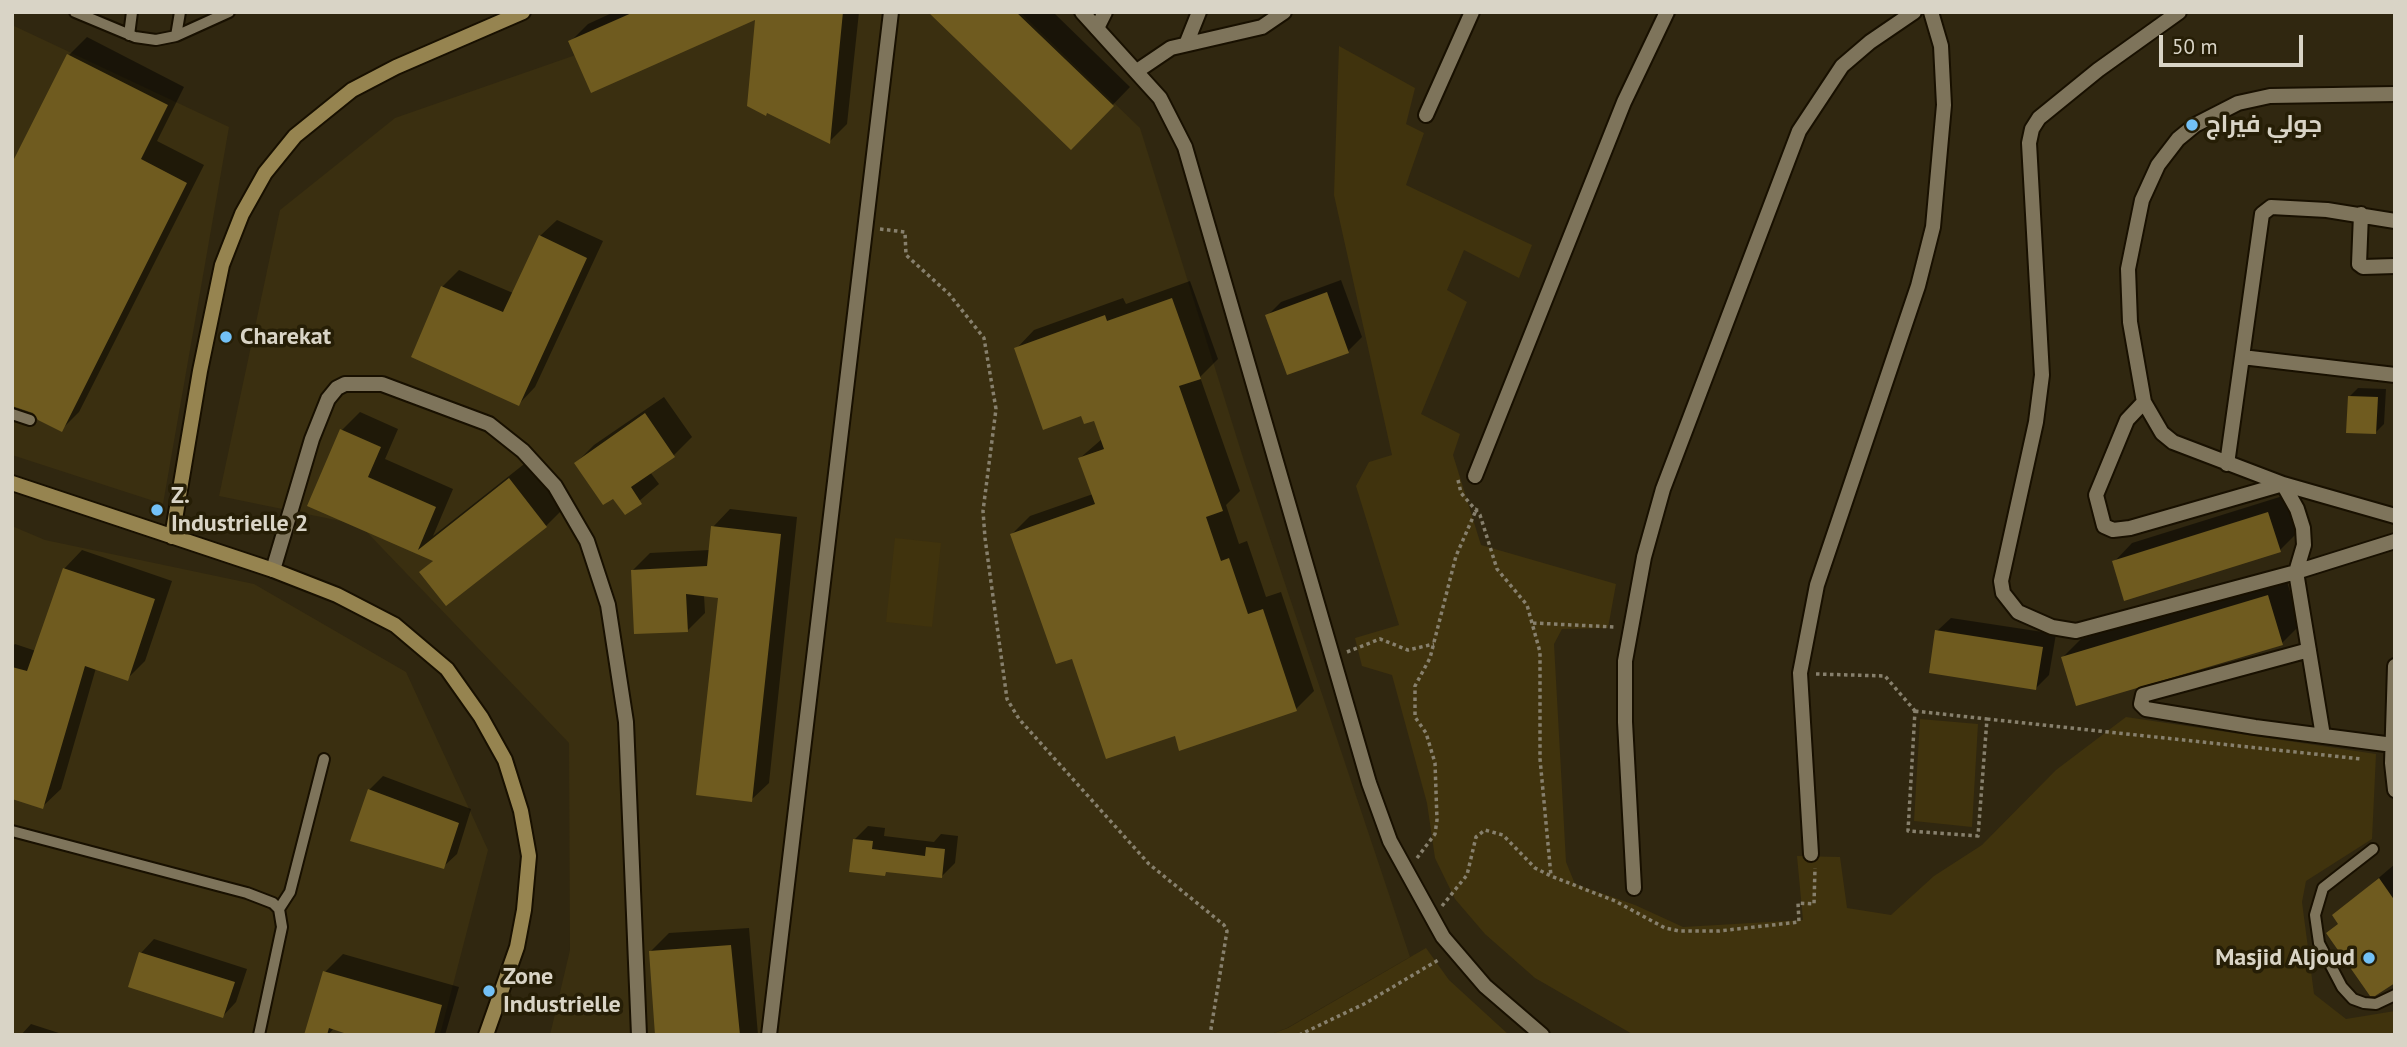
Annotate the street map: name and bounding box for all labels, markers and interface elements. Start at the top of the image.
scale bar [2162,21,2306,65]
text: 50 m [2172,33,2218,60]
place label: جولي فيراج [2206,111,2322,139]
marker: جولي فيراج [2184,117,2200,133]
place label: Charekat [240,323,331,351]
marker: Charekat [218,329,234,345]
place label: Z. Industrielle 2 [171,482,308,538]
marker: Z. Industrielle 2 [149,502,165,518]
place label: Masjid Aljoud [2215,944,2355,972]
marker: Masjid Aljoud [2361,950,2377,966]
place label: Zone Industrielle [503,963,621,1019]
marker: Zone Industrielle [481,983,497,999]

